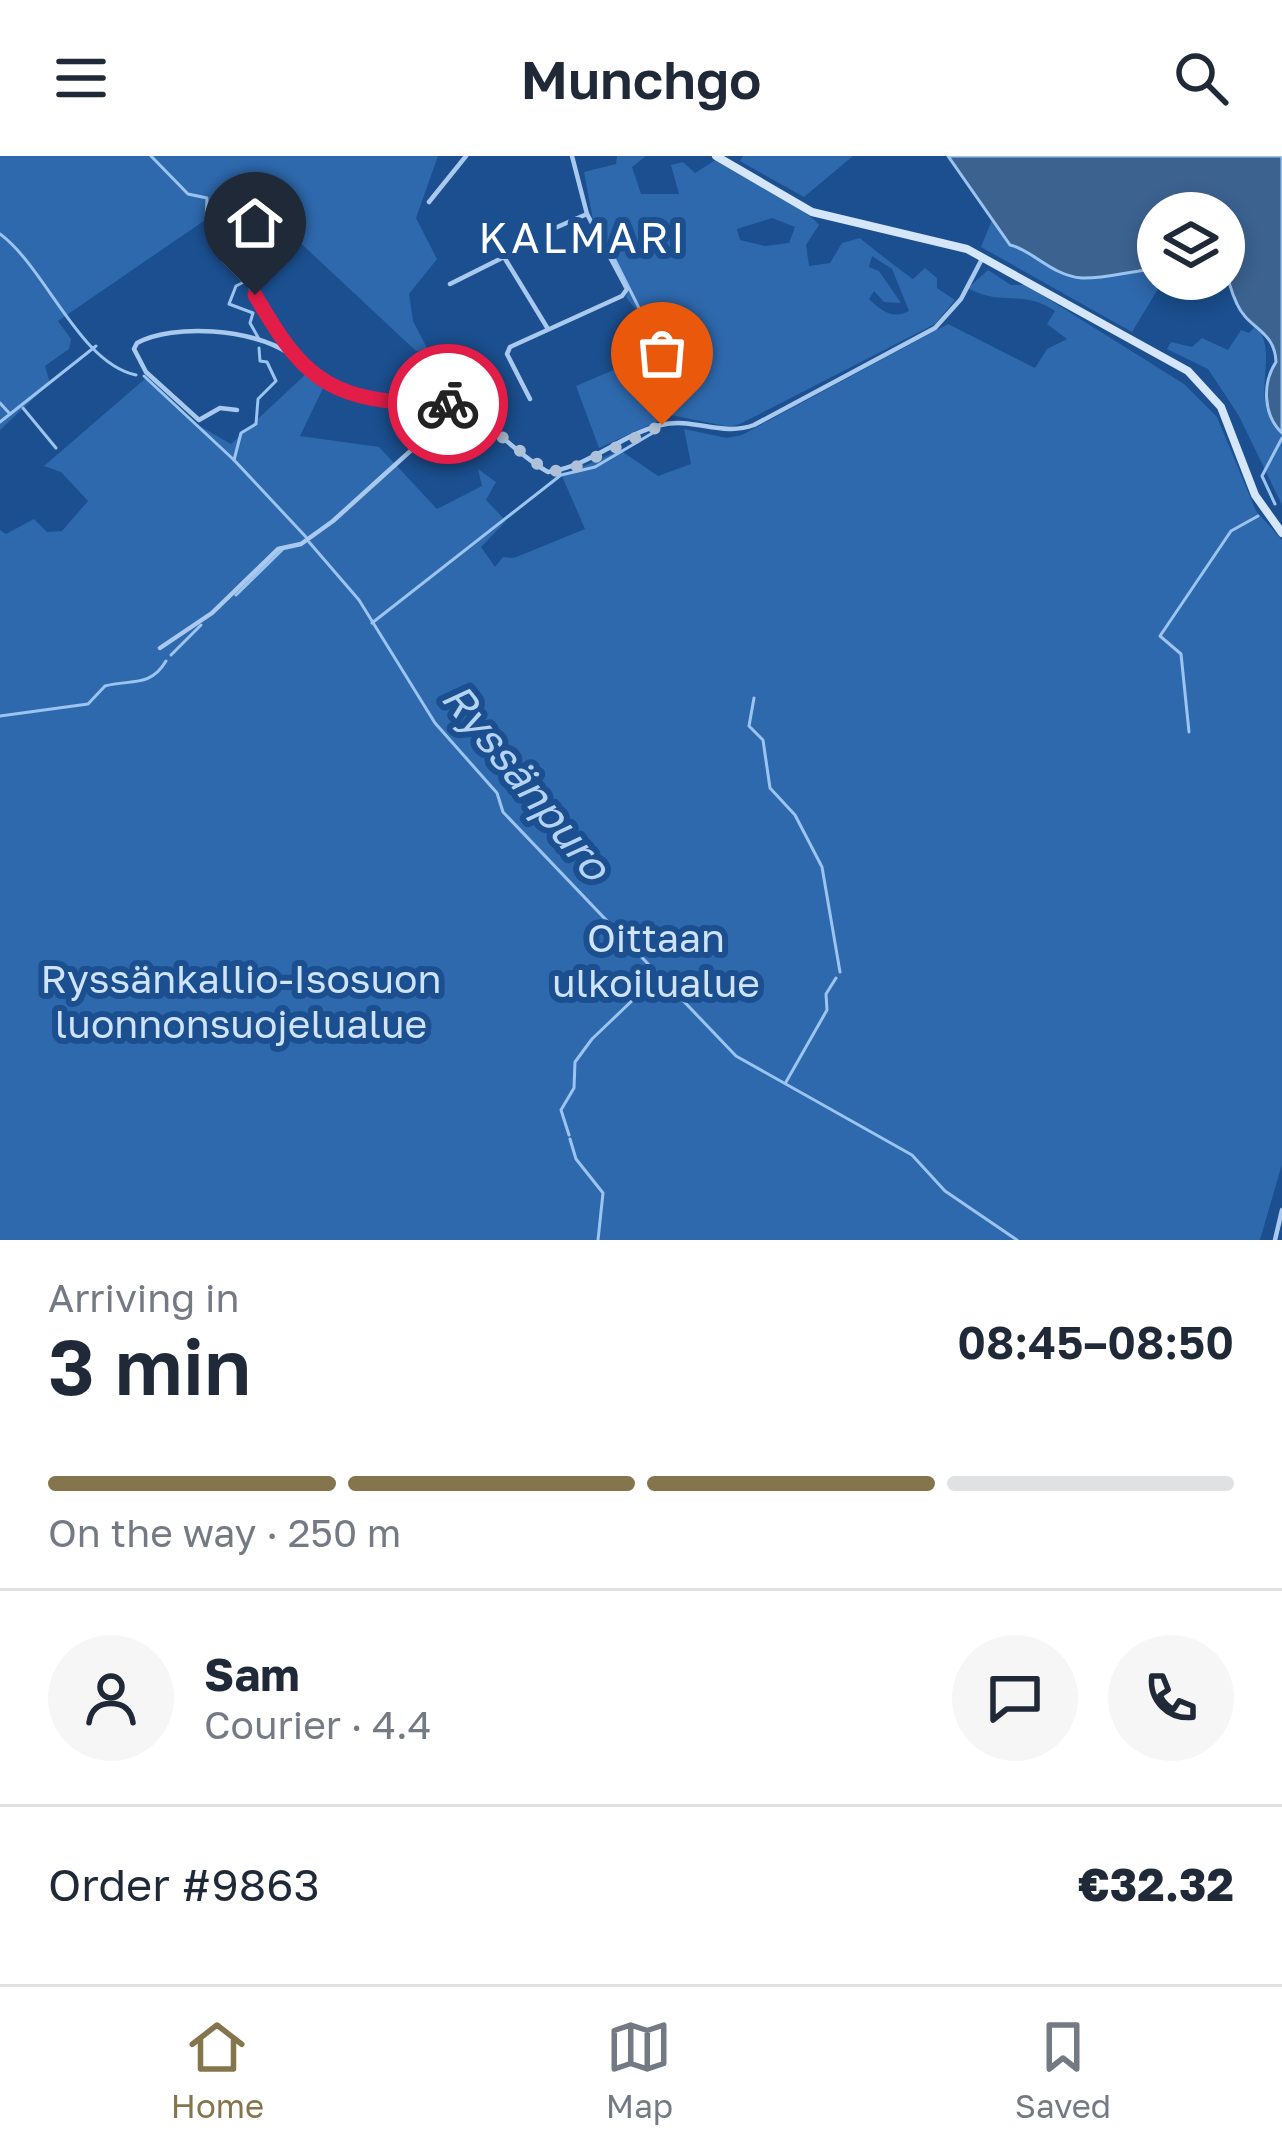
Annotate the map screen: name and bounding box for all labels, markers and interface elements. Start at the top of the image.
icon: menu [48,45,114,111]
icon: search [1168,45,1234,111]
text: Munchgo [520,46,762,111]
pin [204,172,306,295]
icon: home [222,190,288,256]
map controls [1137,192,1245,300]
button: layers [1137,192,1245,300]
district label: KALMARI [479,212,687,262]
pin [611,302,713,425]
icon: bag [629,320,695,386]
courier [388,344,508,464]
icon: bike [415,371,481,437]
water label: Ryssänpuro [433,673,623,892]
park label: Oittaan ulkoilualue [552,914,760,1006]
park label: Ryssänkallio-Isosuon luonnonsuojelualue [41,955,442,1047]
text: Arriving in [48,1274,239,1321]
text: 08:45–08:50 [957,1315,1234,1369]
text: 3 min [48,1319,251,1412]
text: On the way · 250 m [48,1509,401,1556]
button: person [48,1635,174,1761]
button: chat [952,1635,1078,1761]
button: phone [1108,1635,1234,1761]
text: Sam [204,1647,300,1701]
text: Courier · 4.4 [204,1701,432,1748]
text: Order #9863 [48,1857,320,1911]
text: €32.32 [1078,1857,1234,1911]
tab: Home [171,2014,264,2125]
tab: Map [606,2014,673,2125]
tab: Saved [1015,2014,1111,2125]

